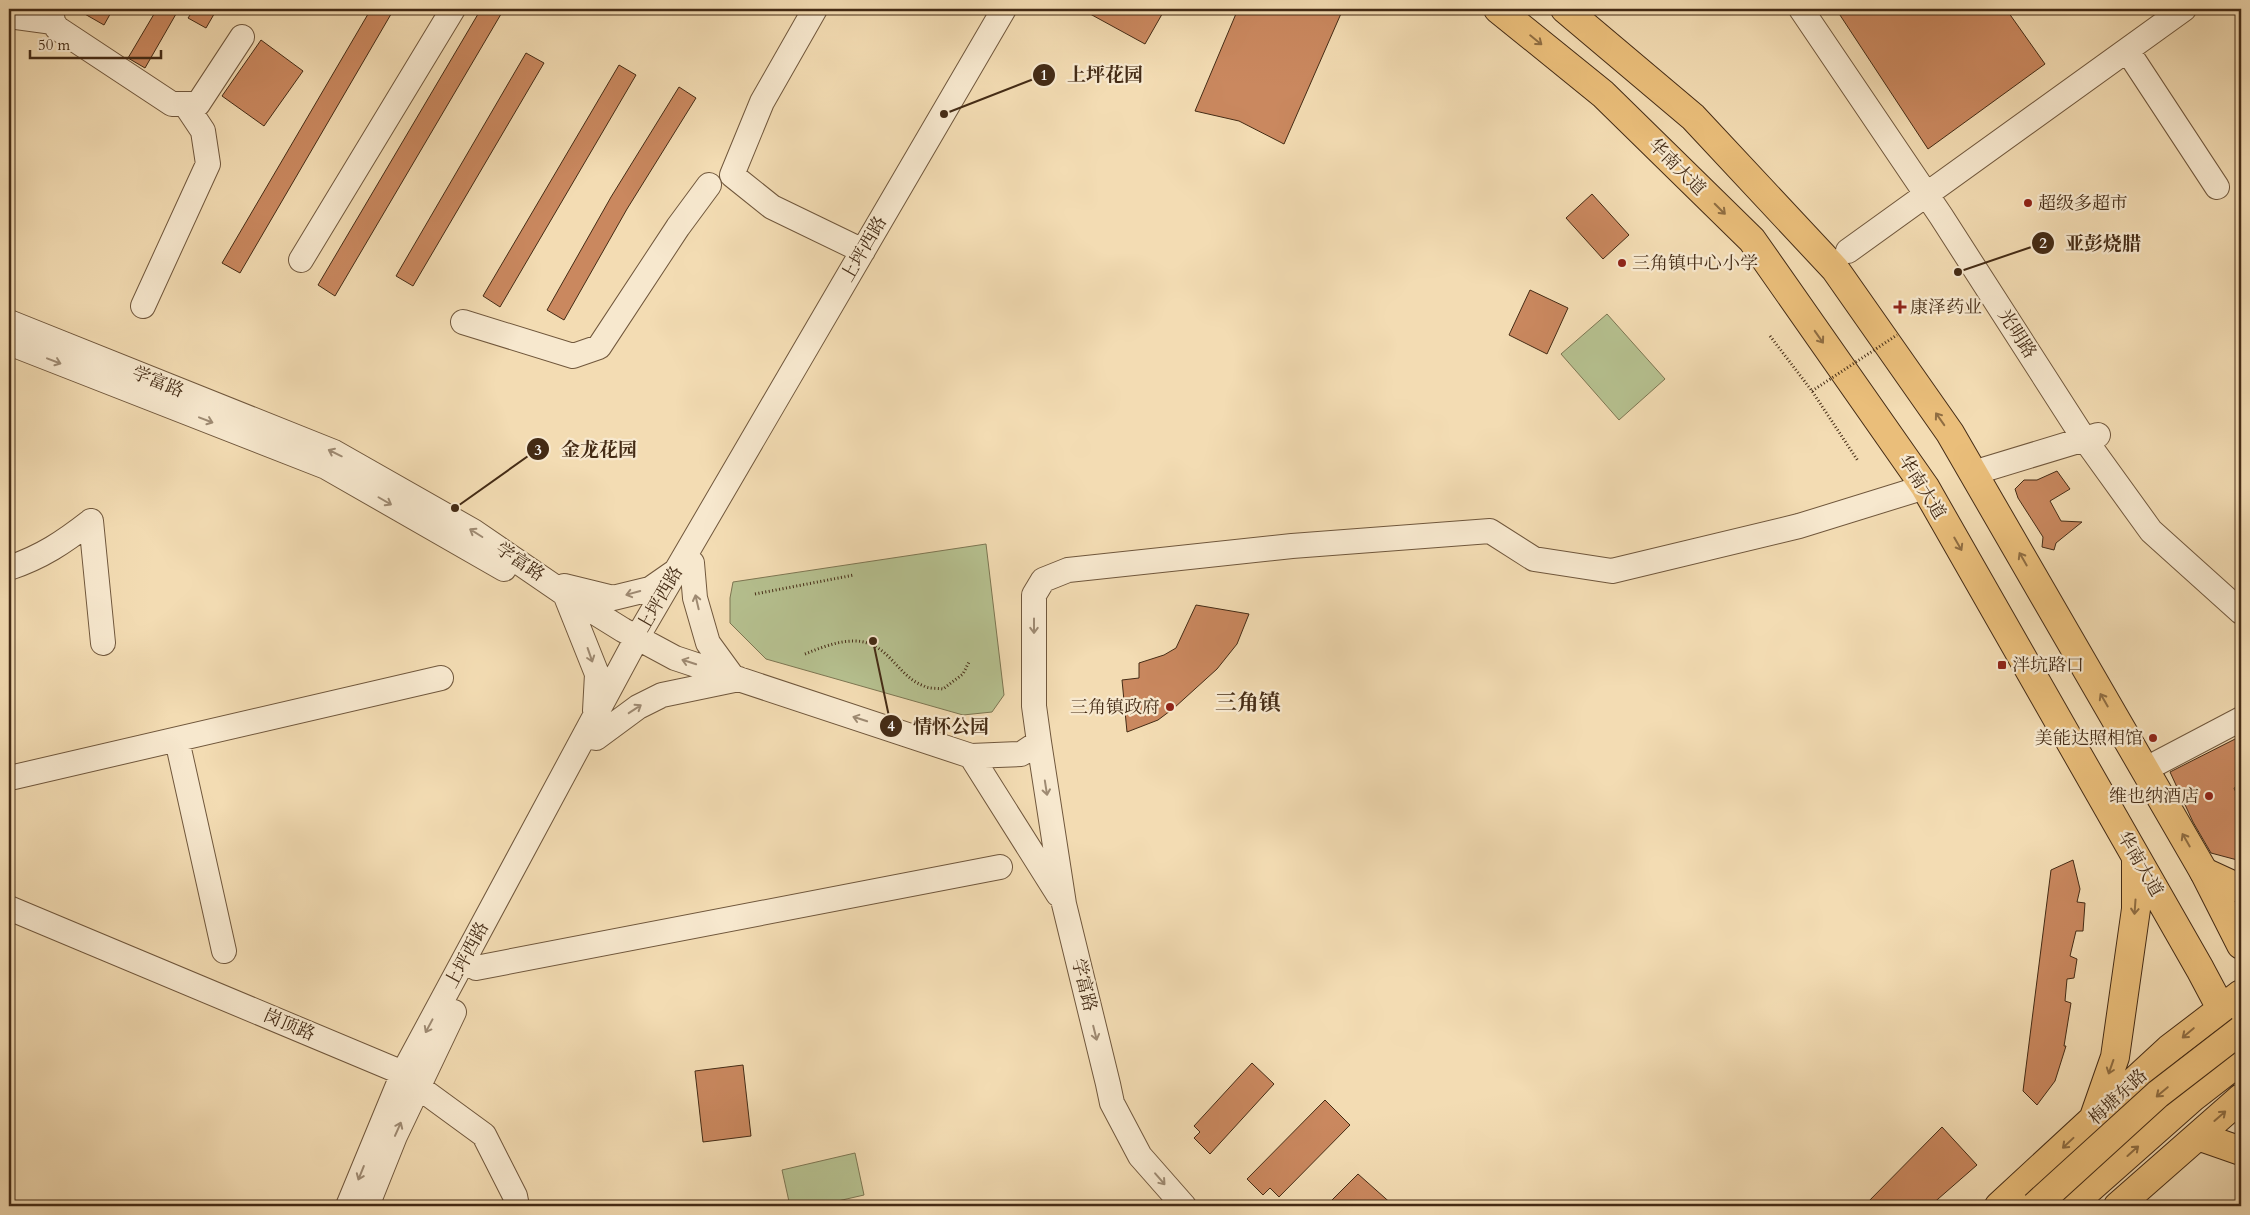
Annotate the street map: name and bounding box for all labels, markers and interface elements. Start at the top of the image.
scale bar [30,28,161,60]
one-way arrow [1529,34,1542,45]
text: 50 m [38,35,70,55]
callout: 上坪花园 [1032,58,1153,92]
text: 上坪花园 [1067,62,1143,88]
text: 1 [1040,65,1048,85]
street label: 华南大道 [1643,133,1711,201]
place label: 超级多超市 [2038,191,2128,216]
marker: 超级多超市 [2022,197,2034,209]
one-way arrow [1713,203,1726,215]
street label: 上坪西路 [835,212,893,286]
callout: 亚彭烧腊 [2030,226,2151,260]
text: 亚彭烧腊 [2065,231,2141,257]
text: 2 [2039,233,2047,253]
place label: 三角镇中心小学 [1632,251,1758,276]
marker: 三角镇中心小学 [1616,257,1628,269]
place label: 康泽药业 [1910,295,1982,320]
marker: 康泽药业 [1894,301,1906,313]
street label: 光明路 [1992,305,2042,363]
one-way arrow [1814,329,1824,343]
one-way arrow [46,357,61,366]
street label: 学富路 [128,360,188,404]
one-way arrow [1935,413,1945,427]
one-way arrow [197,416,213,425]
callout: 金龙花园 [526,432,647,466]
text: 金龙花园 [561,437,637,463]
text: 3 [534,440,542,460]
one-way arrow [327,448,342,458]
street label: 华南大道 [1892,450,1952,524]
one-way arrow [378,496,392,506]
one-way arrow [469,528,483,538]
street label: 学富路 [491,537,549,587]
one-way arrow [1953,537,1963,551]
one-way arrow [2017,553,2027,567]
street label: 上坪西路 [631,562,689,636]
one-way arrow [626,589,642,598]
one-way arrow [692,594,701,610]
one-way arrow [1029,618,1039,634]
one-way arrow [586,647,595,662]
place label: 泮坑路口 [2012,653,2084,678]
one-way arrow [682,657,697,666]
marker: 泮坑路口 [1996,659,2008,671]
district label: 三角镇 [1215,688,1281,718]
one-way arrow [2099,693,2109,707]
place label: 三角镇政府 [1070,695,1160,720]
marker: 三角镇政府 [1164,701,1176,713]
one-way arrow [628,704,642,714]
callout: 情怀公园 [878,709,999,743]
one-way arrow [852,714,868,723]
text: 情怀公园 [913,714,989,740]
text: 4 [887,716,895,736]
place label: 美能达照相馆 [2035,726,2143,751]
marker: 美能达照相馆 [2147,732,2159,744]
one-way arrow [1041,779,1051,795]
place label: 维也纳酒店 [2109,784,2199,809]
marker: 维也纳酒店 [2203,790,2215,802]
street label: 华南大道 [2111,827,2169,901]
one-way arrow [2180,834,2190,848]
one-way arrow [2131,899,2140,915]
street label: 上坪西路 [439,917,495,993]
street label: 学富路 [1065,956,1103,1014]
street label: 岗顶路 [259,1003,319,1047]
one-way arrow [423,1018,433,1033]
one-way arrow [1091,1024,1100,1040]
one-way arrow [2182,1028,2195,1039]
one-way arrow [2106,1059,2115,1075]
street label: 梅塘东路 [2083,1063,2153,1131]
one-way arrow [2155,1086,2168,1098]
one-way arrow [2214,1111,2227,1122]
one-way arrow [394,1121,404,1136]
one-way arrow [2062,1137,2075,1149]
one-way arrow [2126,1145,2139,1156]
one-way arrow [356,1165,365,1181]
one-way arrow [1154,1172,1166,1185]

